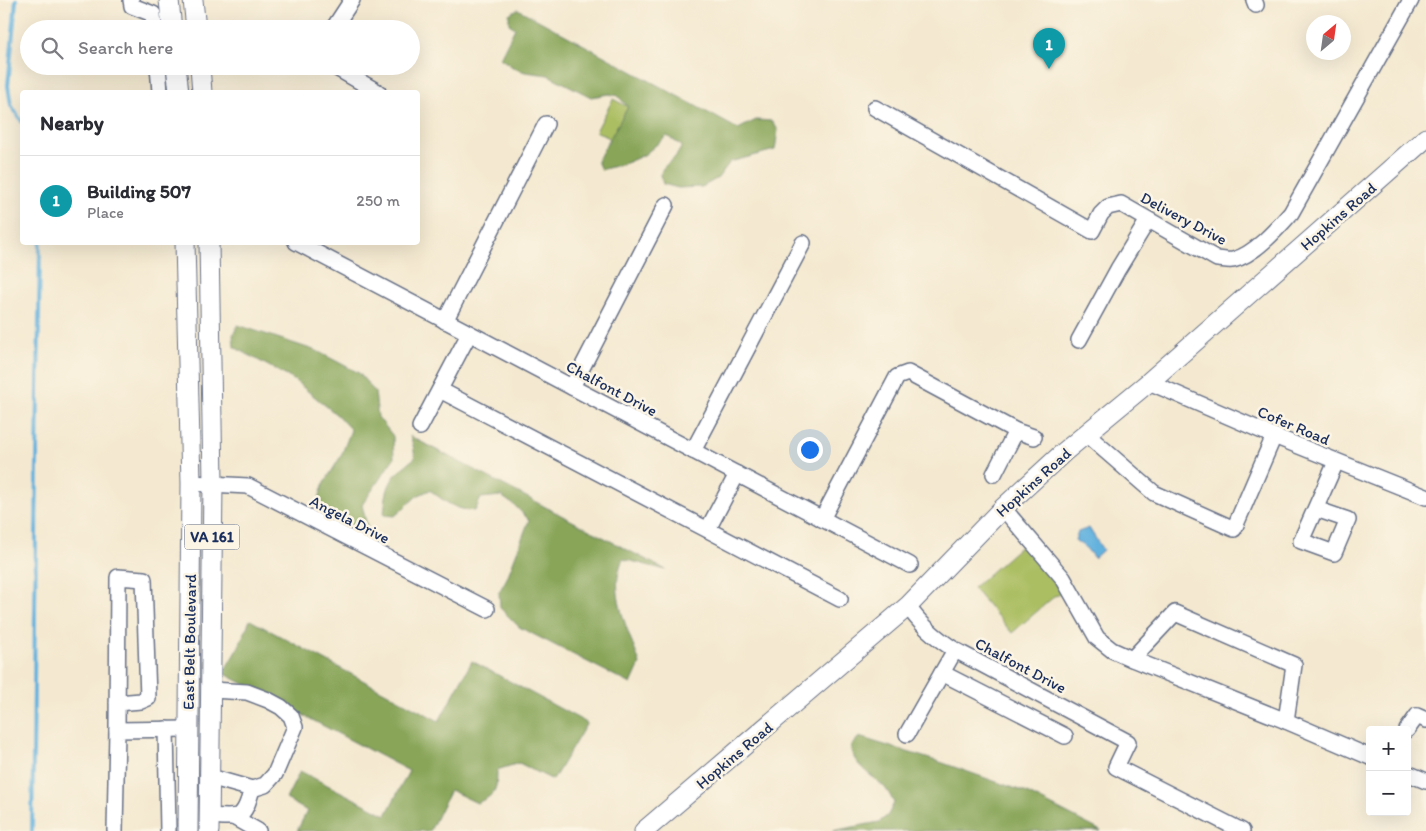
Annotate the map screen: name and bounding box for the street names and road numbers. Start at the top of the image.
street label: Hopkins Road [1296,178,1381,255]
street label: Delivery Drive [1137,188,1230,249]
street label: Chalfont Drive [563,356,661,420]
street label: Cofer Road [1255,402,1333,449]
street label: Hopkins Road [992,443,1075,521]
street label: Angela Drive [307,491,393,548]
road number: VA 161 [184,524,240,550]
street label: East Belt Boulevard [179,574,200,710]
street label: Chalfont Drive [972,633,1070,697]
street label: Hopkins Road [692,717,777,793]

